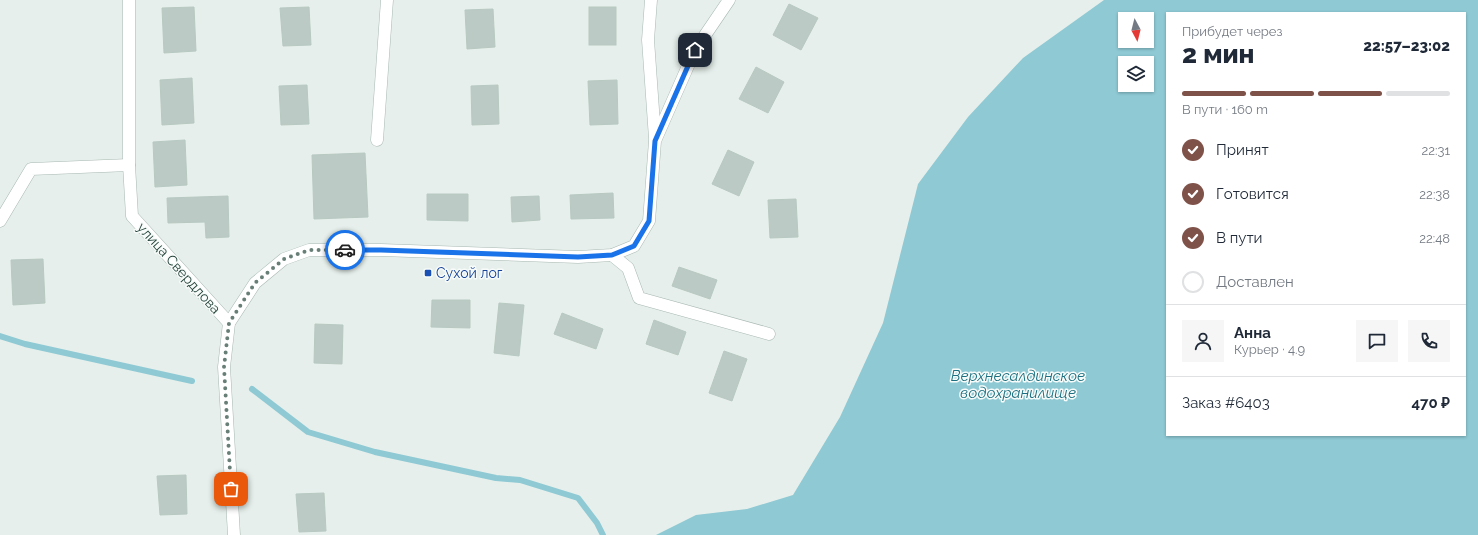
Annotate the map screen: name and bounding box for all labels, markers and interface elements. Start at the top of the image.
north arrow [1118,12,1154,48]
map controls [1118,12,1154,92]
text: Прибудет через [1182,24,1282,39]
pin [678,33,712,67]
text: 22:57–23:02 [1363,37,1450,55]
icon: home [684,39,706,61]
text: 2 мин [1182,39,1254,69]
button: layers [1118,56,1154,92]
text: В пути · 160 m [1182,102,1268,117]
icon: check [1182,139,1204,161]
text: Принят [1216,141,1269,159]
text: 22:31 [1422,143,1450,158]
icon: check [1182,183,1204,205]
text: Готовится [1216,185,1289,203]
text: 22:38 [1419,187,1450,202]
street label: улица Свердлова [134,219,224,317]
icon: check [1182,227,1204,249]
text: В пути [1216,229,1263,247]
courier [325,230,365,270]
text: 22:48 [1419,231,1450,246]
icon: car [334,239,356,261]
place label: Сухой лог [436,265,503,281]
marker: Сухой лог [423,268,433,278]
text: Доставлен [1216,273,1294,291]
button: person [1182,320,1224,362]
button: chat [1356,320,1398,362]
button: phone [1408,320,1450,362]
text: Анна [1234,324,1271,342]
text: Курьер · 4.9 [1234,342,1305,357]
water label: Верхнесалдинское водохранилище [951,367,1085,402]
text: Заказ #6403 [1182,394,1270,412]
text: 470 ₽ [1411,394,1450,412]
pin [214,472,248,506]
icon: bag [220,478,242,500]

